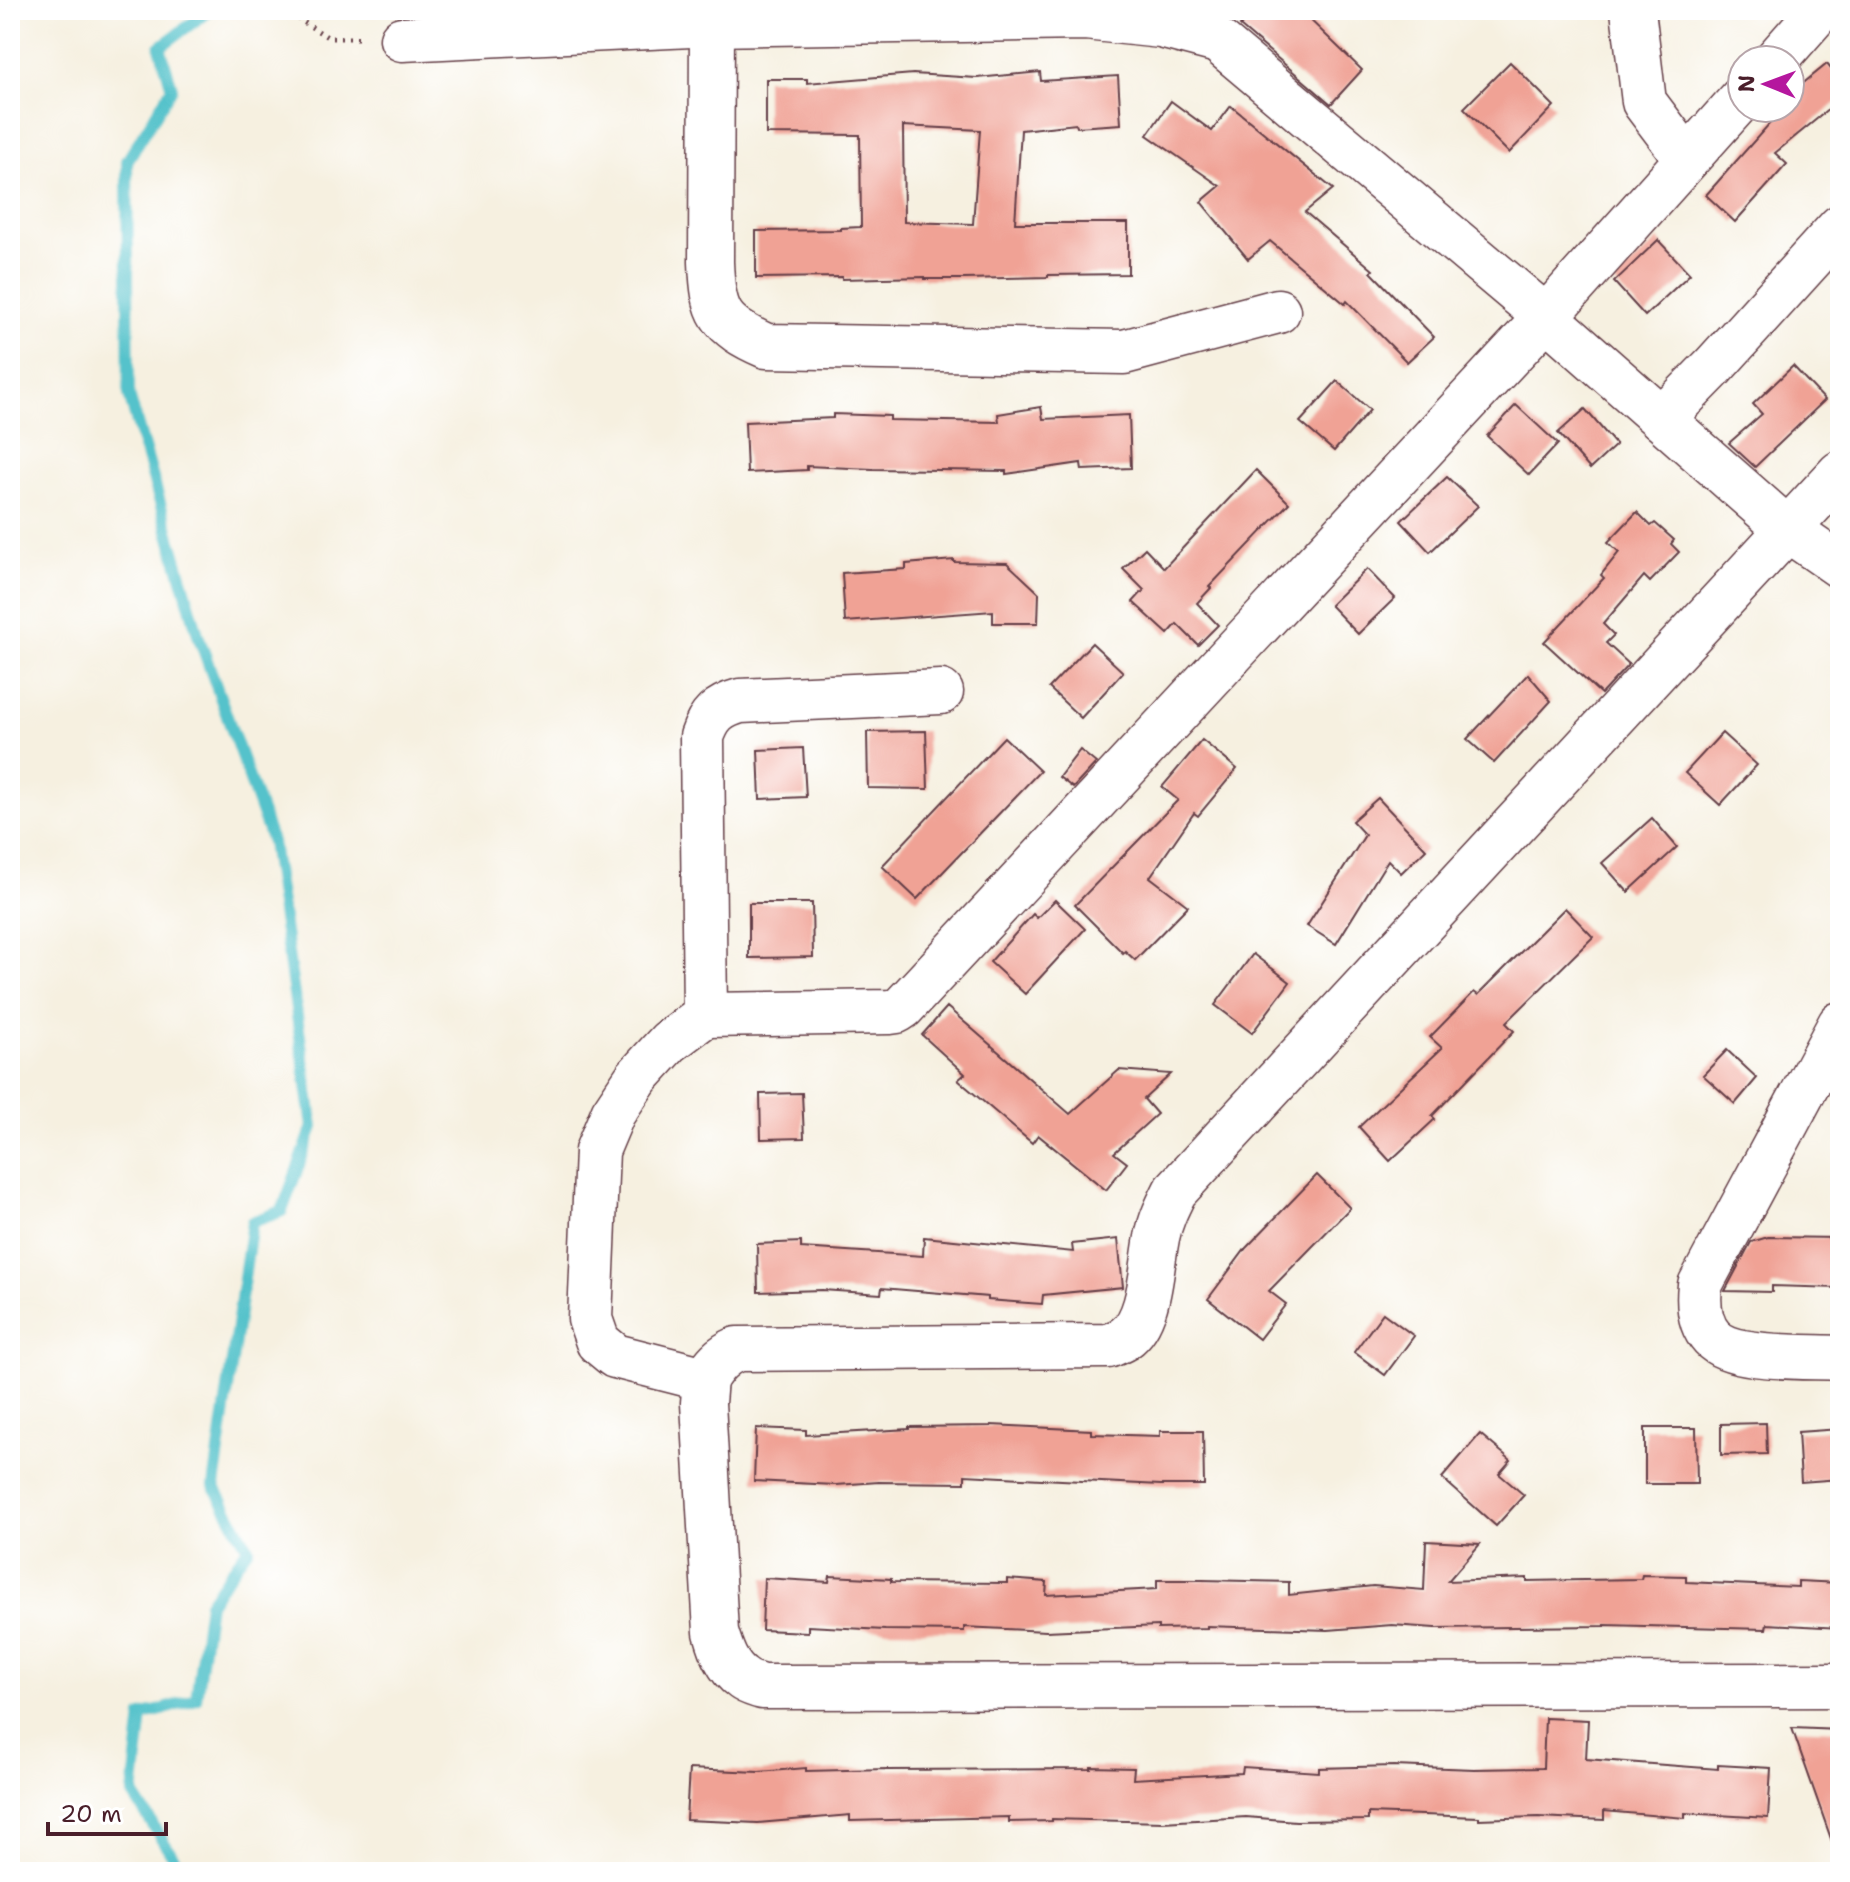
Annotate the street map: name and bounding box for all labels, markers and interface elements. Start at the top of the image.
north arrow [1726,44,1806,124]
text: N [1732,75,1761,93]
scale bar [48,1786,166,1836]
text: 20 m [60,1798,122,1830]

